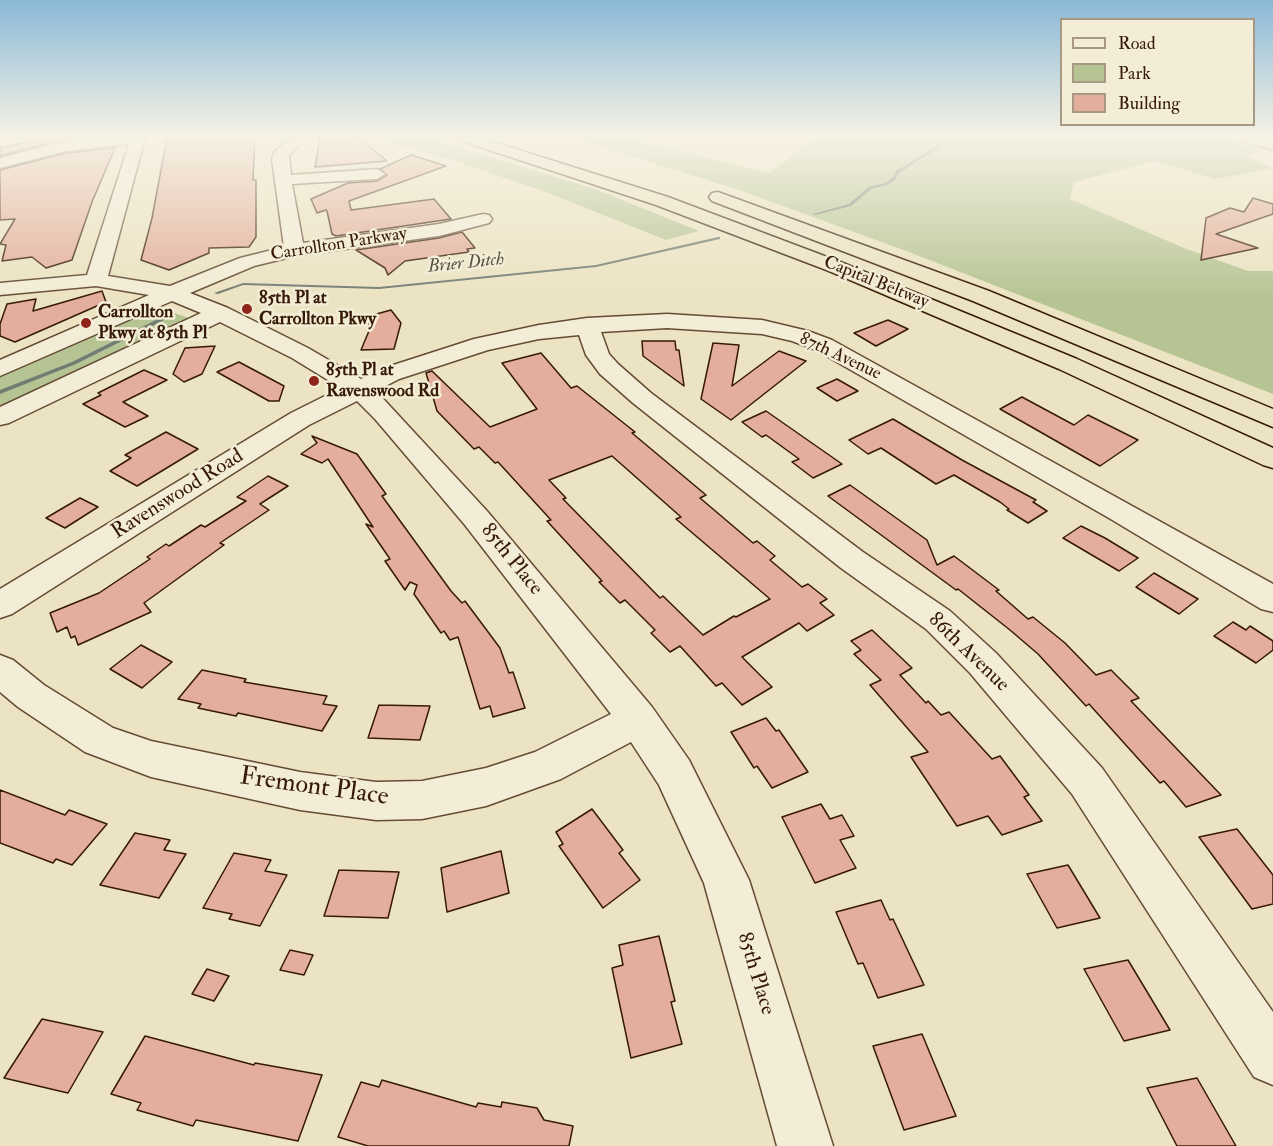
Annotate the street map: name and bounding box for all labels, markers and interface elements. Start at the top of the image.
legend [1060,18,1255,126]
text: Road [1118,32,1156,55]
text: Park [1118,62,1151,85]
text: Building [1118,92,1180,115]
street label: Carrollton Parkway [269,224,409,266]
water label: Brier Ditch [427,249,505,279]
street label: Capital Beltway [820,252,932,314]
place label: 85th Pl at Carrollton Pkwy [259,288,376,330]
place label: Carrollton Pkwy at 85th Pl [98,302,207,344]
marker: 85th Pl at Carrollton Pkwy [240,302,254,316]
marker: Carrollton Pkwy at 85th Pl [79,316,93,330]
street label: 87th Avenue [796,329,884,385]
place label: 85th Pl at Ravenswood Rd [326,360,439,403]
marker: 85th Pl at Ravenswood Rd [307,374,321,388]
street label: Ravenswood Road [107,444,249,546]
street label: 85th Place [475,519,547,601]
street label: 86th Avenue [922,608,1014,698]
street label: Fremont Place [238,762,390,814]
street label: 85th Place [731,930,779,1018]

